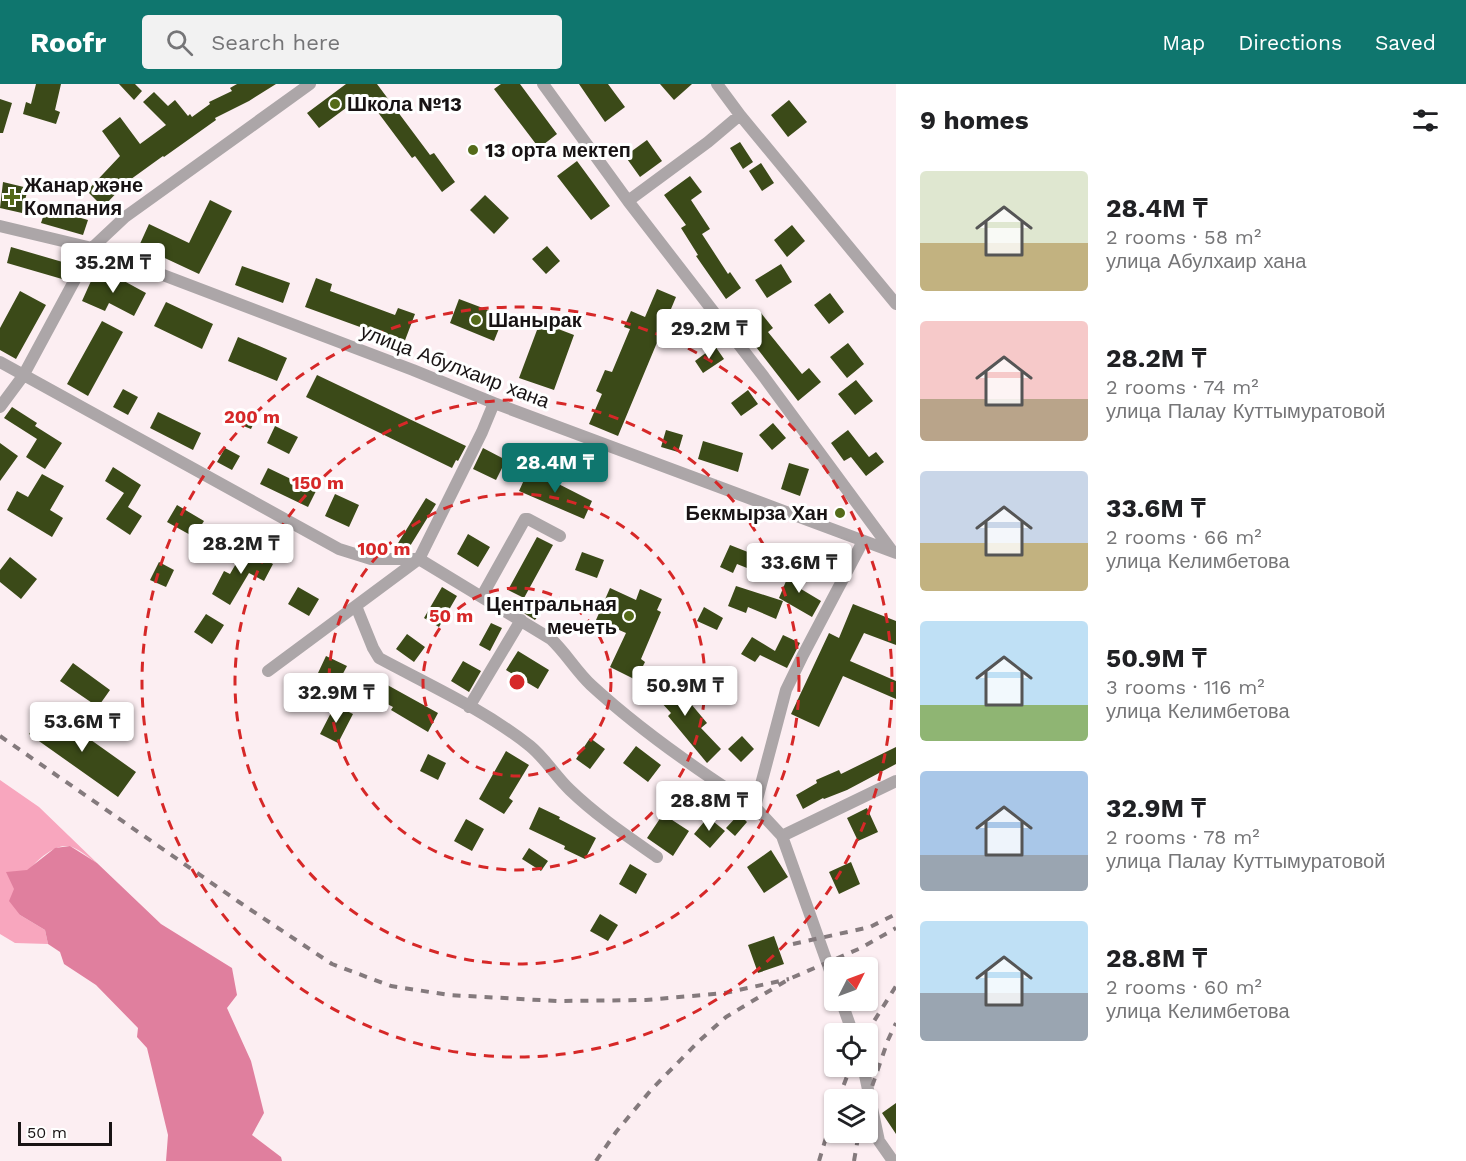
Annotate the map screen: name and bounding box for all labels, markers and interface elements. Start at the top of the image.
search box [142,15,562,69]
text: Roofr [30,26,106,59]
icon: search [163,26,196,59]
text: Search here [211,30,340,55]
text: Map [1162,30,1205,55]
text: Directions [1238,30,1342,55]
text: Saved [1375,30,1436,55]
place label: Школа №13 [347,92,462,116]
marker: Школа №13 [328,97,342,111]
icon: filters [1409,104,1442,137]
text: 9 homes [920,105,1029,135]
place label: 13 орта мектеп [485,138,631,162]
marker: 13 орта мектеп [466,143,480,157]
place label: Жанар және Компания [23,173,143,220]
marker: Жанар және Компания [5,190,19,204]
text: 28.4M ₸ [1106,193,1207,223]
icon: home [968,195,1040,267]
text: 2 rooms · 58 m² [1106,225,1261,249]
pin: 35.2M ₸ [58,243,168,294]
text: улица Абулхаир хана [1106,249,1306,273]
text: 35.2M ₸ [75,250,151,274]
place label: Шанырак [488,308,583,332]
pin: 29.2M ₸ [654,309,764,360]
marker: Шанырак [469,313,483,327]
text: 29.2M ₸ [671,316,747,340]
street label: улица Абулхаир хана [357,319,554,413]
text: 28.2M ₸ [1106,343,1206,373]
icon: home [968,345,1040,417]
text: 2 rooms · 74 m² [1106,375,1259,399]
text: улица Палау Куттымуратовой [1106,399,1385,423]
text: 200 m [224,406,280,427]
pin: 28.4M ₸ [500,443,610,494]
text: 28.4M ₸ [516,450,594,474]
text: 150 m [292,472,344,493]
text: 33.6M ₸ [1106,493,1206,523]
icon: home [968,495,1040,567]
place label: Бекмырза Хан [686,501,828,525]
marker: Бекмырза Хан [833,506,847,520]
pin: 28.2M ₸ [186,524,296,575]
text: 2 rooms · 66 m² [1106,525,1262,549]
text: 28.2M ₸ [202,531,280,555]
text: 100 m [357,538,411,559]
pin: 33.6M ₸ [744,543,854,594]
text: улица Келимбетова [1106,549,1290,573]
text: 33.6M ₸ [761,550,837,574]
place label: Центральная мечеть [486,592,617,639]
text: 50 m [429,605,473,626]
marker: Центральная мечеть [622,609,636,623]
text: 50.9M ₸ [1106,643,1207,673]
icon: home [968,645,1040,717]
pin: 50.9M ₸ [630,666,740,717]
centre of rings [507,672,527,692]
pin: 32.9M ₸ [281,673,391,724]
text: 50.9M ₸ [646,673,724,697]
text: 3 rooms · 116 m² [1106,675,1265,699]
text: 32.9M ₸ [298,680,374,704]
text: улица Келимбетова [1106,699,1290,723]
pin: 53.6M ₸ [27,702,137,753]
text: 53.6M ₸ [44,709,120,733]
pin: 28.8M ₸ [654,781,764,832]
text: 28.8M ₸ [670,788,748,812]
text: 32.9M ₸ [1106,793,1206,823]
icon: home [968,795,1040,867]
text: 2 rooms · 78 m² [1106,825,1260,849]
text: улица Палау Куттымуратовой [1106,849,1385,873]
text: 28.8M ₸ [1106,943,1207,973]
icon: home [968,945,1040,1017]
north arrow [824,957,878,1011]
map controls [824,957,878,1143]
text: 2 rooms · 60 m² [1106,975,1262,999]
text: улица Келимбетова [1106,999,1290,1023]
button: locate [824,1023,878,1077]
button: layers [824,1089,878,1143]
scale bar [18,1119,112,1146]
text: 50 m [27,1123,67,1142]

